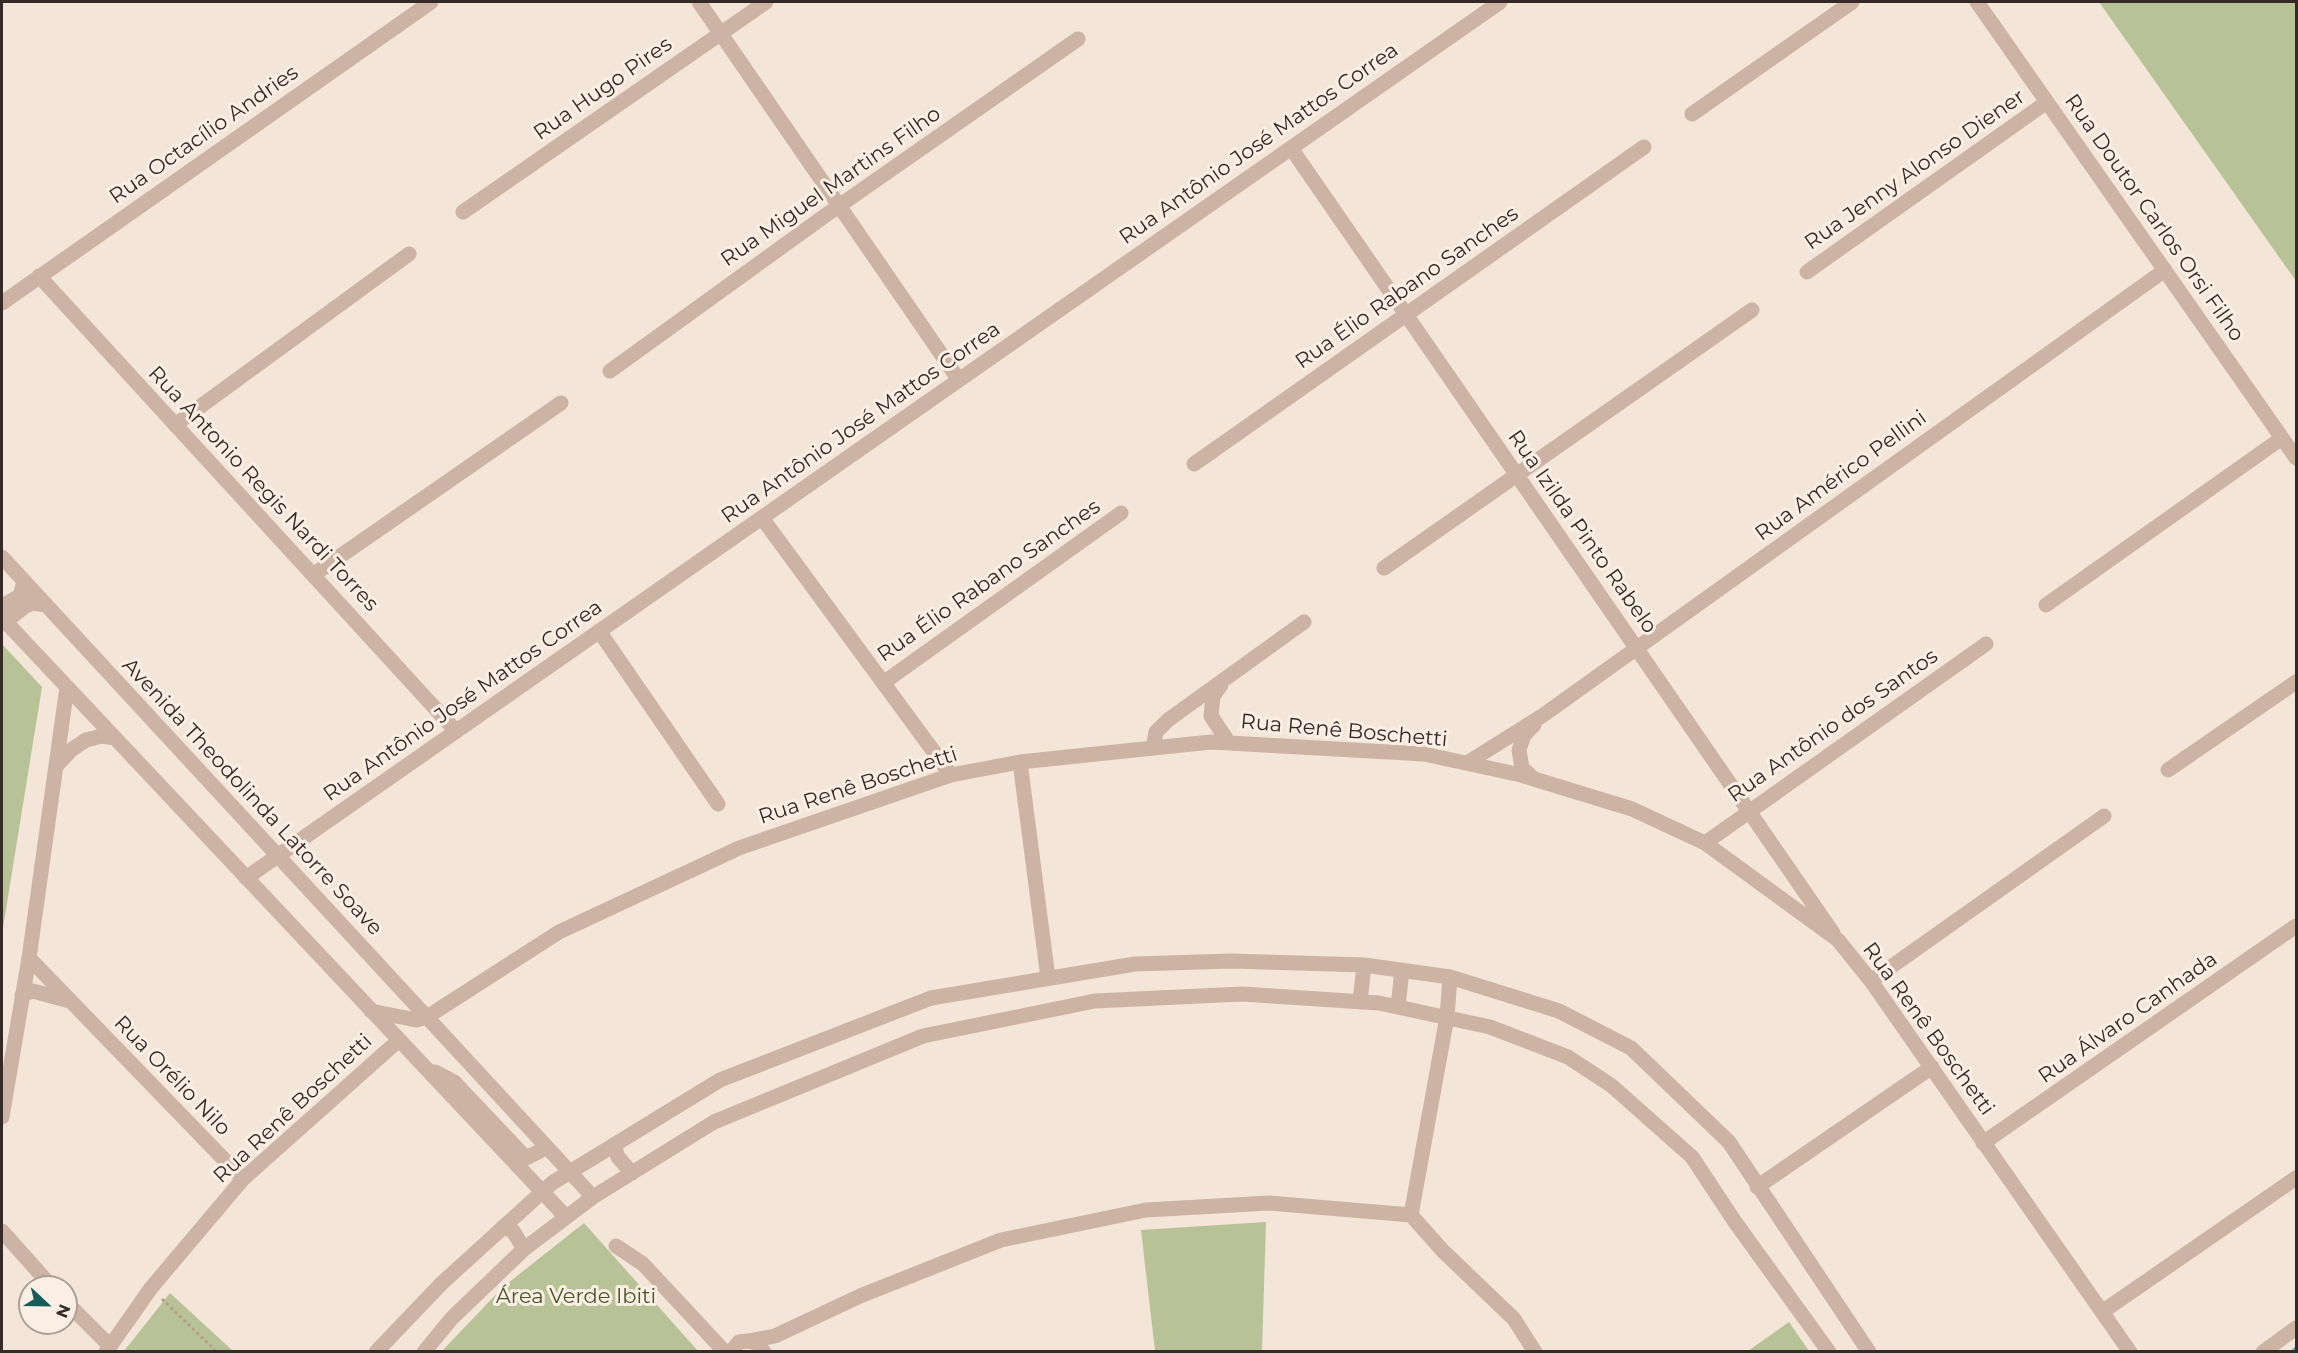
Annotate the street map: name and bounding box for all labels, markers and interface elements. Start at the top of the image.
street label: Rua Hugo Pires [529,32,677,146]
street label: Rua Antônio José Mattos Correa [1115,38,1403,250]
street label: Rua Octacílio Andries [105,60,303,210]
street label: Rua Jenny Alonso Diener [1800,84,2030,256]
street label: Rua Doutor Carlos Orsi Filho [2059,89,2249,347]
street label: Rua Miguel Martins Filho [716,101,946,273]
street label: Rua Élio Rabano Sanches [1291,201,1523,375]
street label: Rua Antônio José Mattos Correa [717,317,1005,529]
street label: Rua Antonio Regis Nardi Torres [143,361,383,617]
street label: Rua Américo Pellini [1750,405,1932,547]
street label: Rua Izilda Pinto Rabelo [1502,425,1662,639]
street label: Rua Élio Rabano Sanches [873,494,1105,668]
street label: Rua Antônio José Mattos Correa [319,595,607,807]
street label: Rua Antônio dos Santos [1723,644,1943,808]
street label: Avenida Theodolinda Latorre Soave [117,653,387,941]
street label: Rua Renê Boschetti [1239,709,1449,753]
street label: Rua Renê Boschetti [755,742,961,830]
street label: Rua Renê Boschetti [1857,938,1999,1120]
street label: Rua Álvaro Canhada [2034,947,2222,1089]
street label: Rua Orélio Nilo [108,1011,236,1141]
street label: Rua Renê Boschetti [208,1029,378,1189]
north arrow [18,1275,78,1335]
park label: Área Verde Ibiti [496,1284,656,1310]
text: N [52,1302,75,1321]

